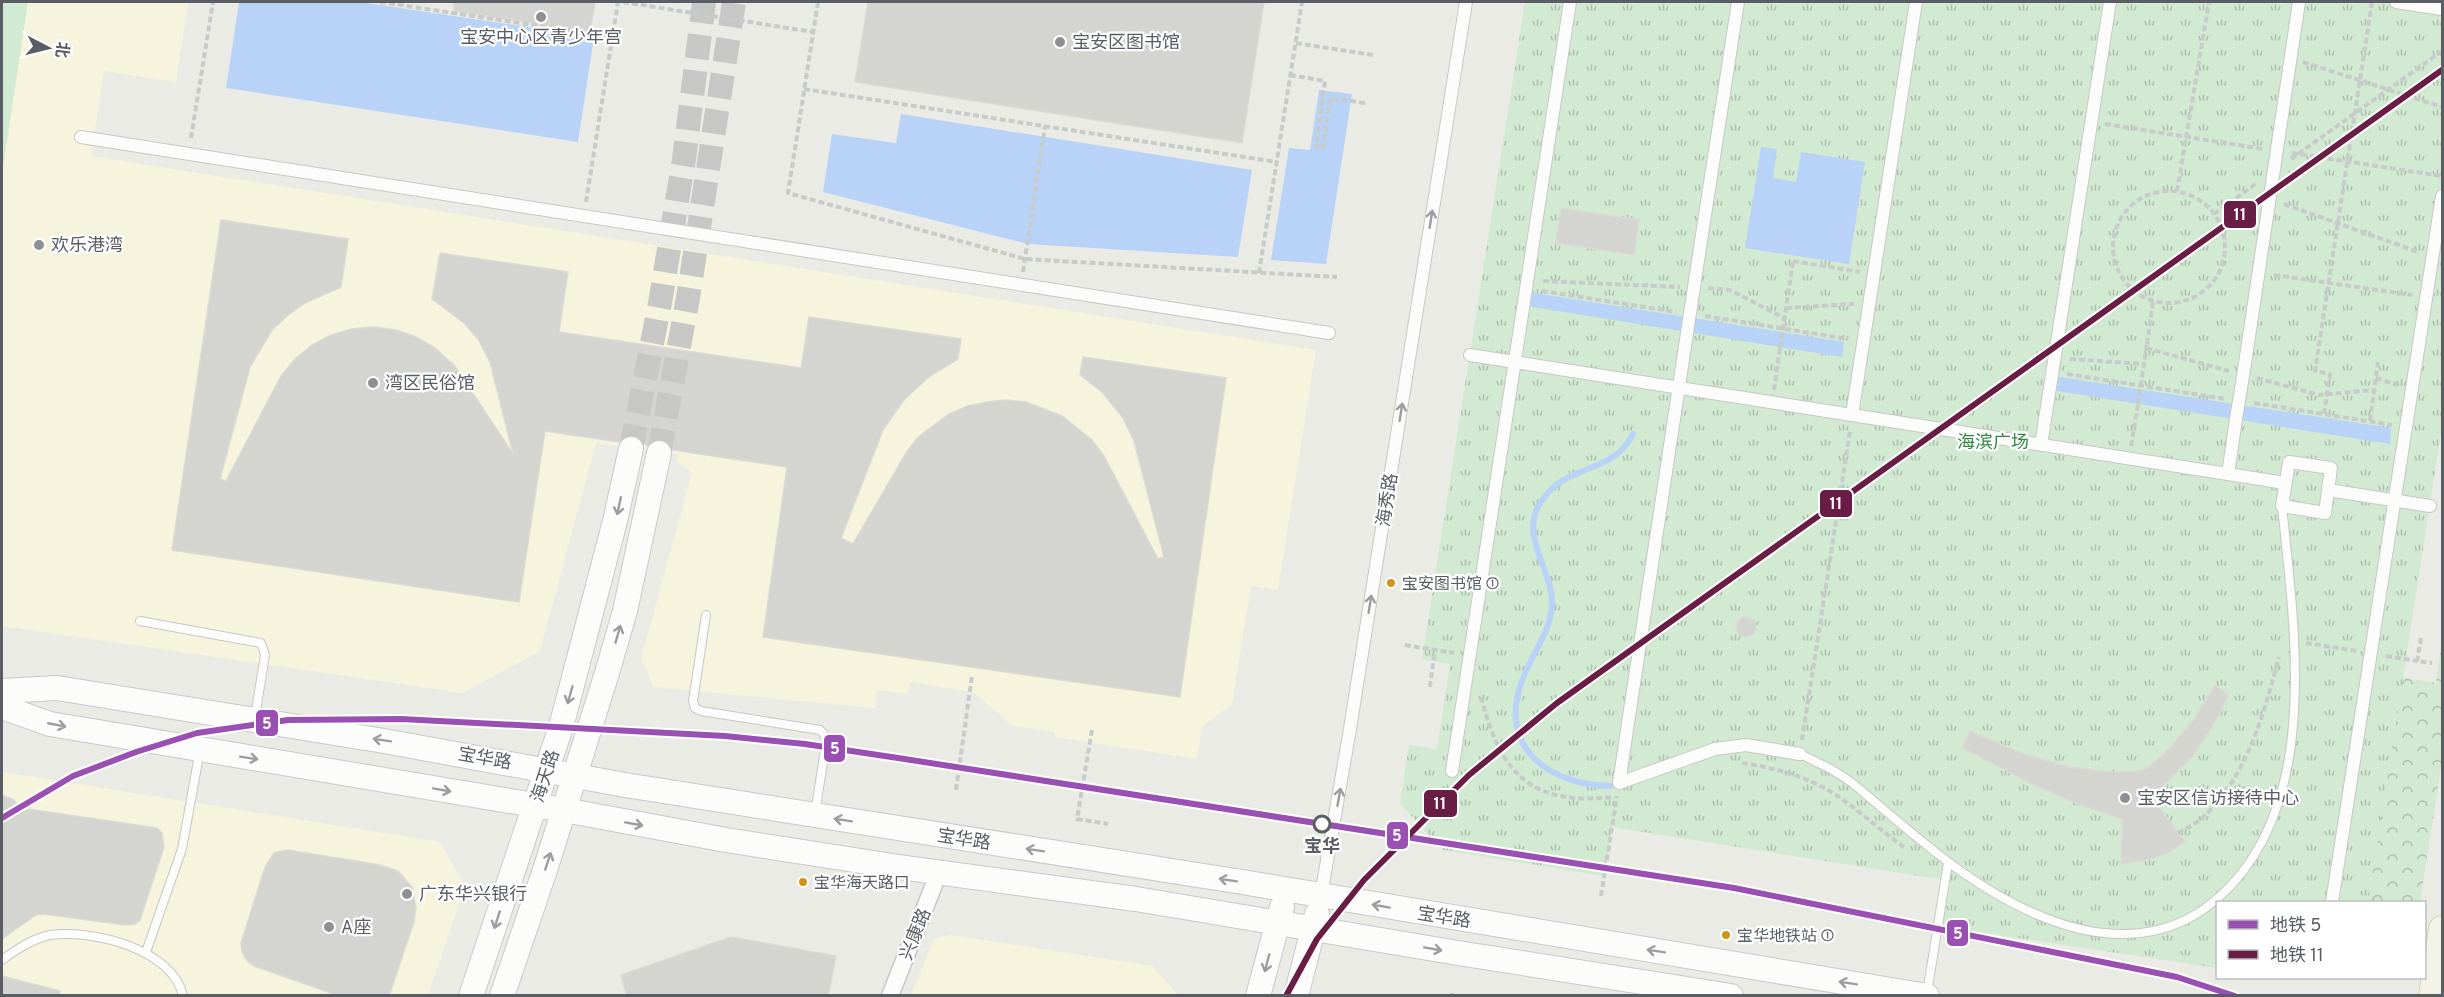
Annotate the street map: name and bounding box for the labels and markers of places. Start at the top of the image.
marker: 宝安中心区青少年宫 [534,10,548,24]
place label: 宝安中心区青少年宫 [460,27,622,50]
place label: 宝安区图书馆 [1072,32,1180,55]
marker: 宝安区图书馆 [1053,35,1067,49]
place label: 欢乐港湾 [51,235,123,258]
marker: 欢乐港湾 [32,238,46,252]
place label: 湾区民俗馆 [385,373,475,396]
marker: 湾区民俗馆 [366,376,380,390]
place label: 宝安图书馆 ① [1402,575,1499,595]
marker: 宝安图书馆 ① [1385,577,1397,589]
place label: 宝安区信访接待中心 [2137,788,2299,811]
marker: 宝安区信访接待中心 [2118,791,2132,805]
marker: 宝华 [1313,815,1331,833]
place label: 宝华 [1304,836,1340,859]
place label: 宝华海天路口 [814,874,910,894]
marker: 宝华海天路口 [797,876,809,888]
place label: 广东华兴银行 [419,884,527,907]
marker: 广东华兴银行 [400,887,414,901]
place label: A座 [341,917,371,940]
marker: A座 [322,920,336,934]
place label: 宝华地铁站 ① [1737,927,1834,947]
marker: 宝华地铁站 ① [1720,929,1732,941]

